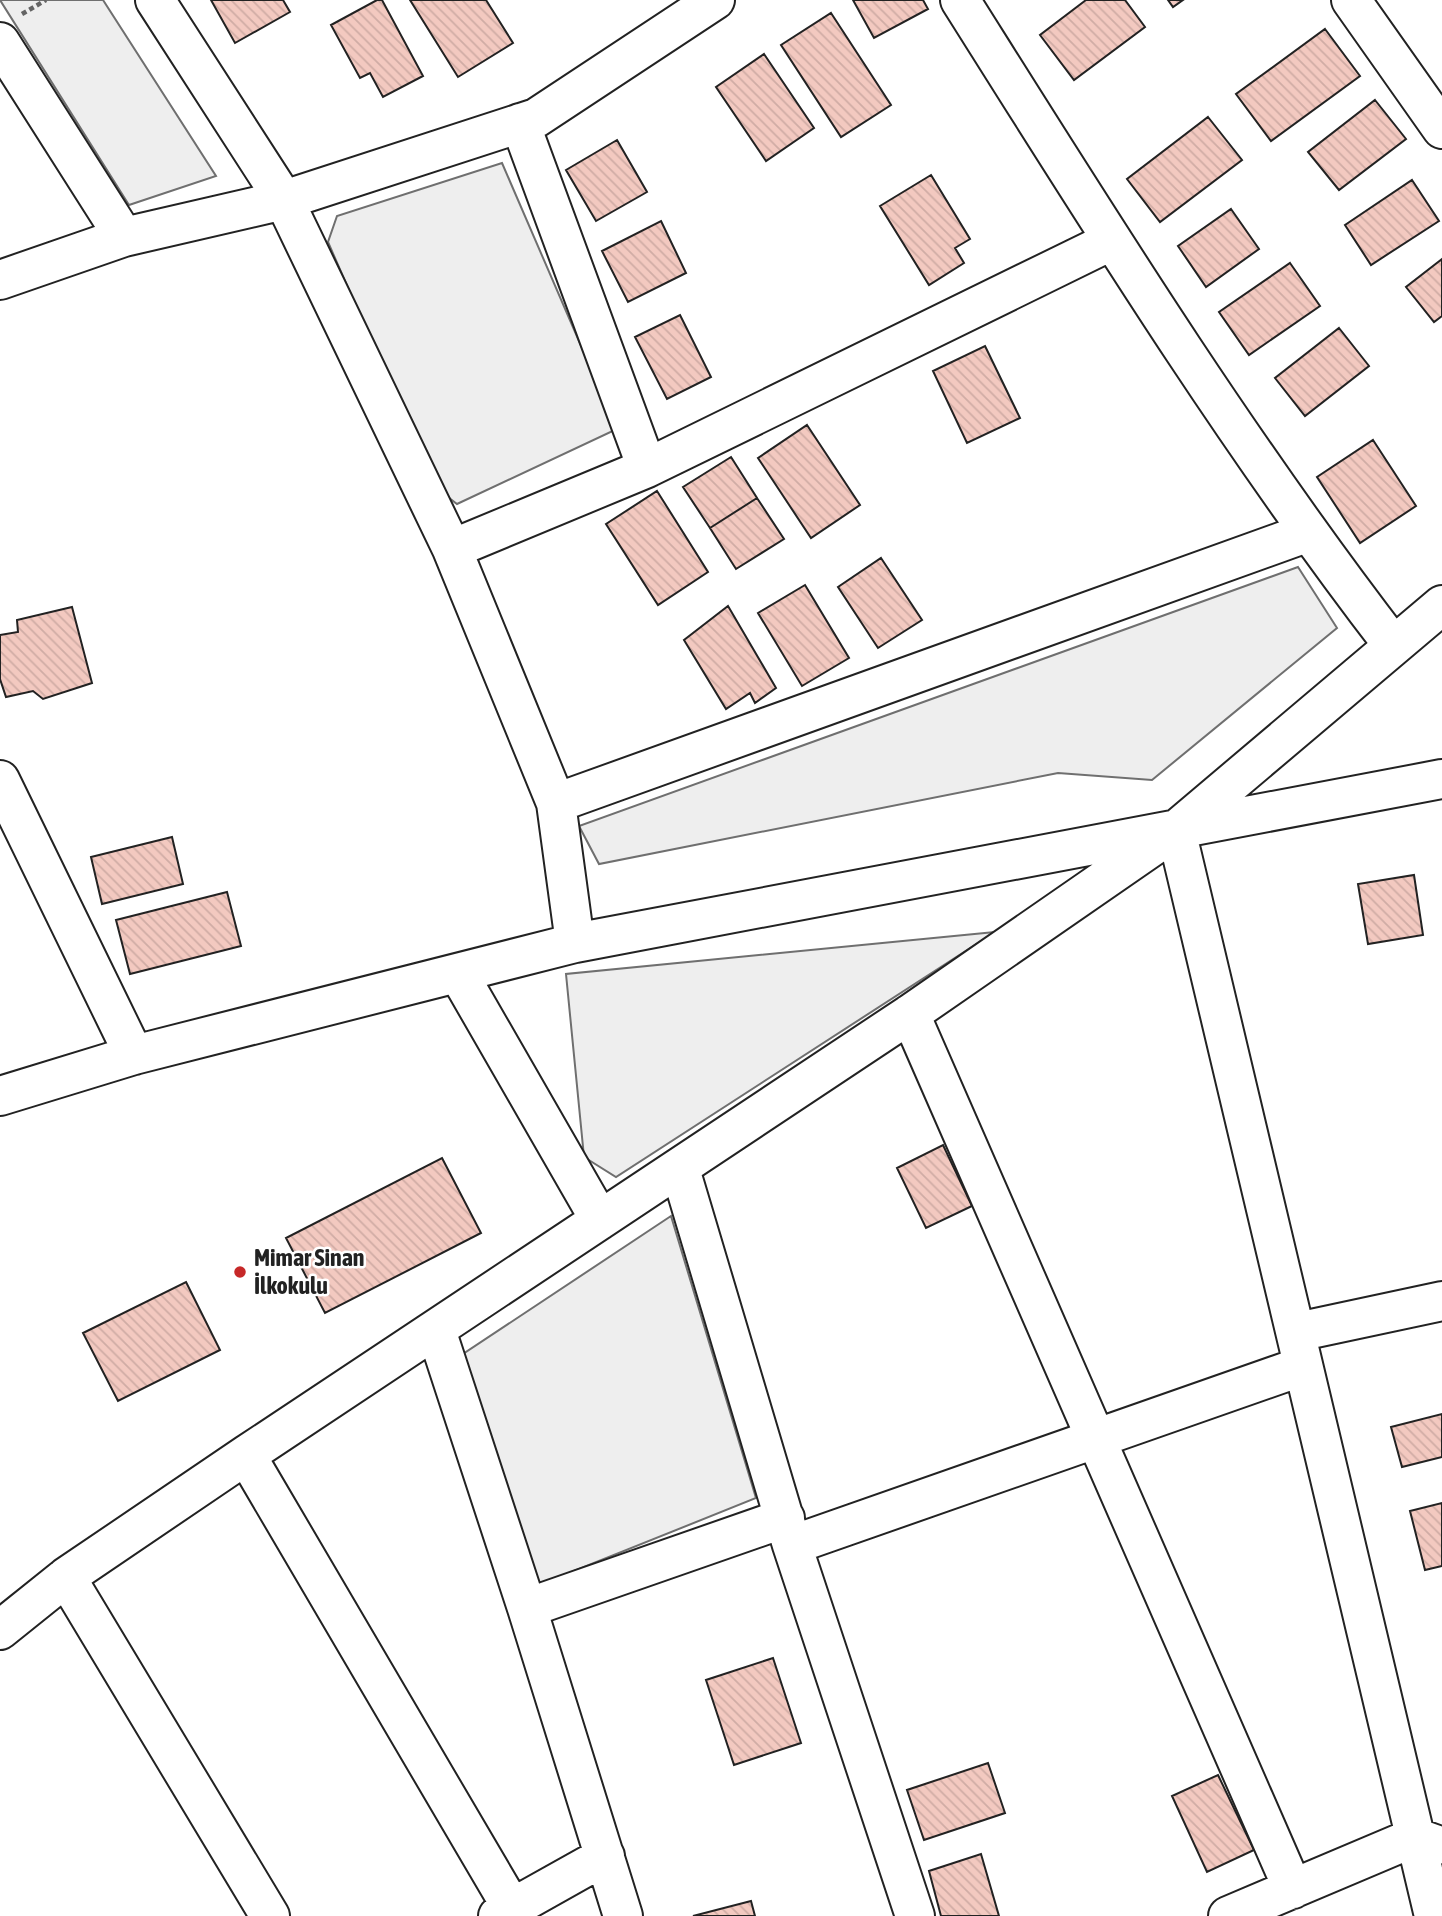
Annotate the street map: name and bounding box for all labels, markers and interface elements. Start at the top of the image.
place label: Mimar Sinan İlkokulu [254,1244,364,1299]
marker: Mimar Sinan İlkokulu [232,1264,248,1280]

